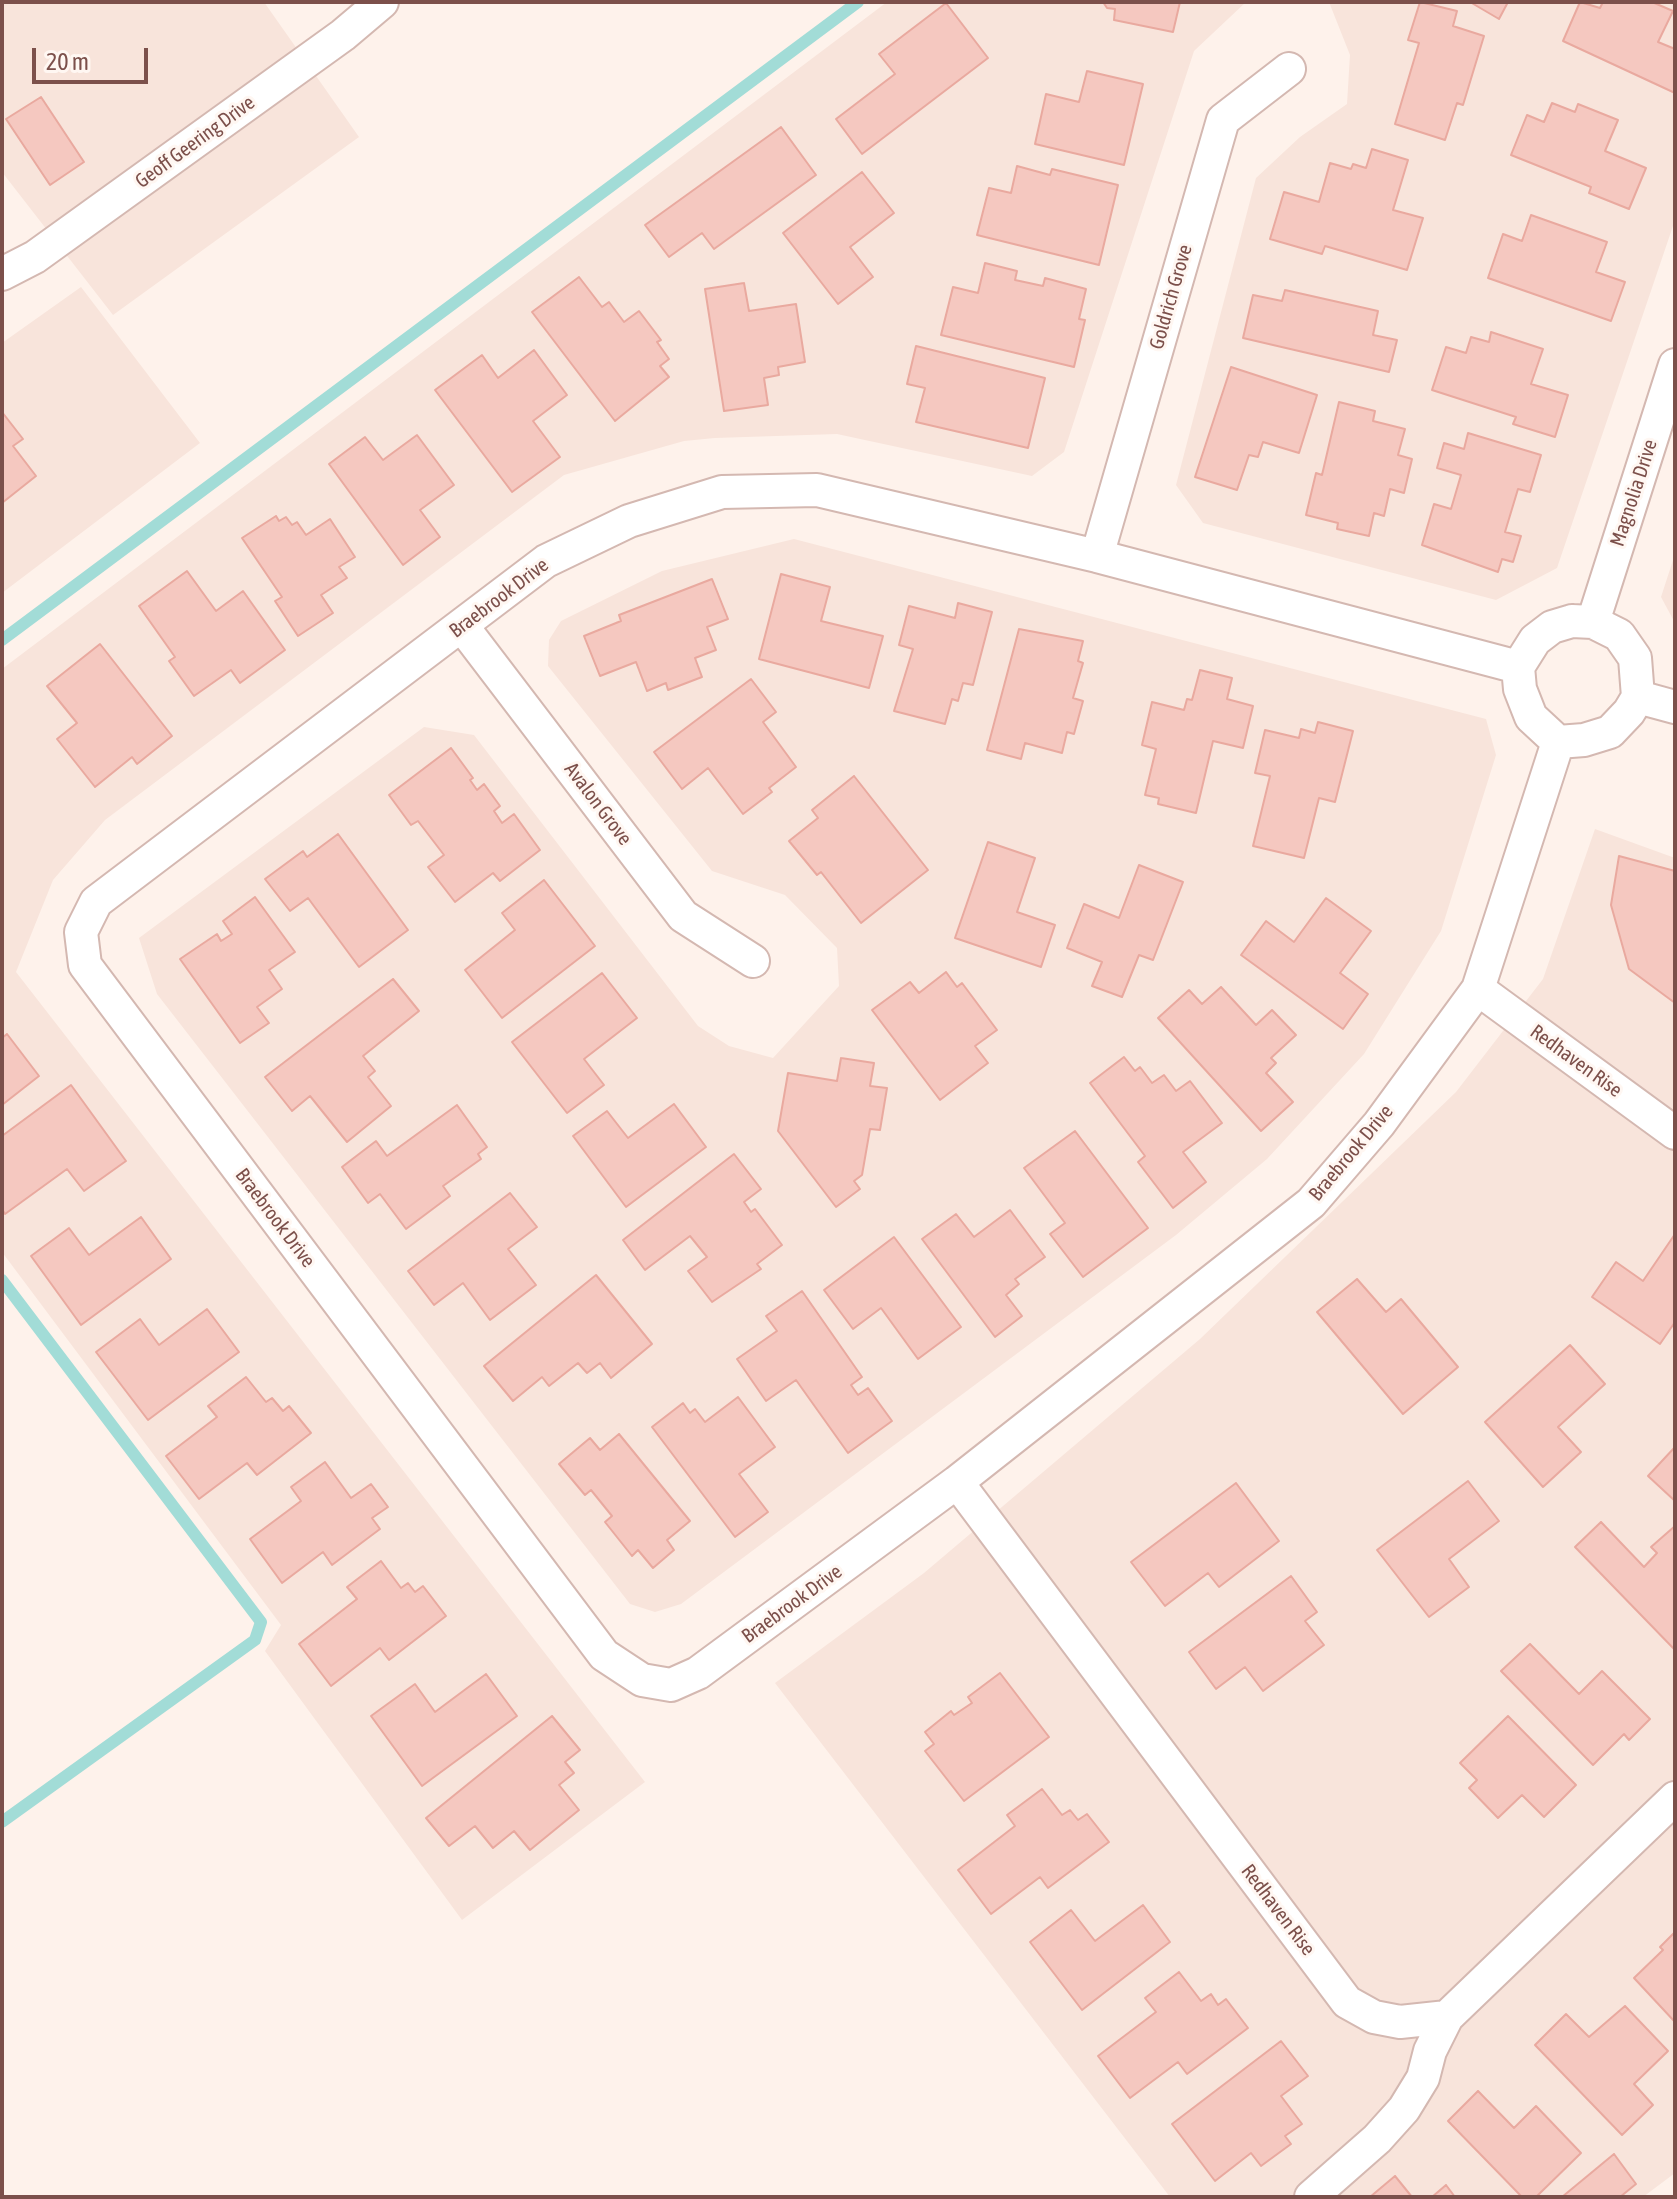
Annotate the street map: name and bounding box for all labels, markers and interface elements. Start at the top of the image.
scale bar [36,32,152,82]
text: 20 m [46,48,89,75]
street label: Geoff Geering Drive [131,91,259,193]
street label: Goldrich Grove [1145,242,1197,352]
street label: Magnolia Drive [1605,436,1663,550]
street label: Braebrook Drive [445,553,553,643]
street label: Avalon Grove [559,758,637,850]
street label: Redhaven Rise [1525,1020,1627,1102]
street label: Braebrook Drive [1304,1100,1398,1206]
street label: Braebrook Drive [230,1164,320,1272]
street label: Braebrook Drive [737,1560,847,1648]
street label: Redhaven Rise [1236,1860,1320,1960]

